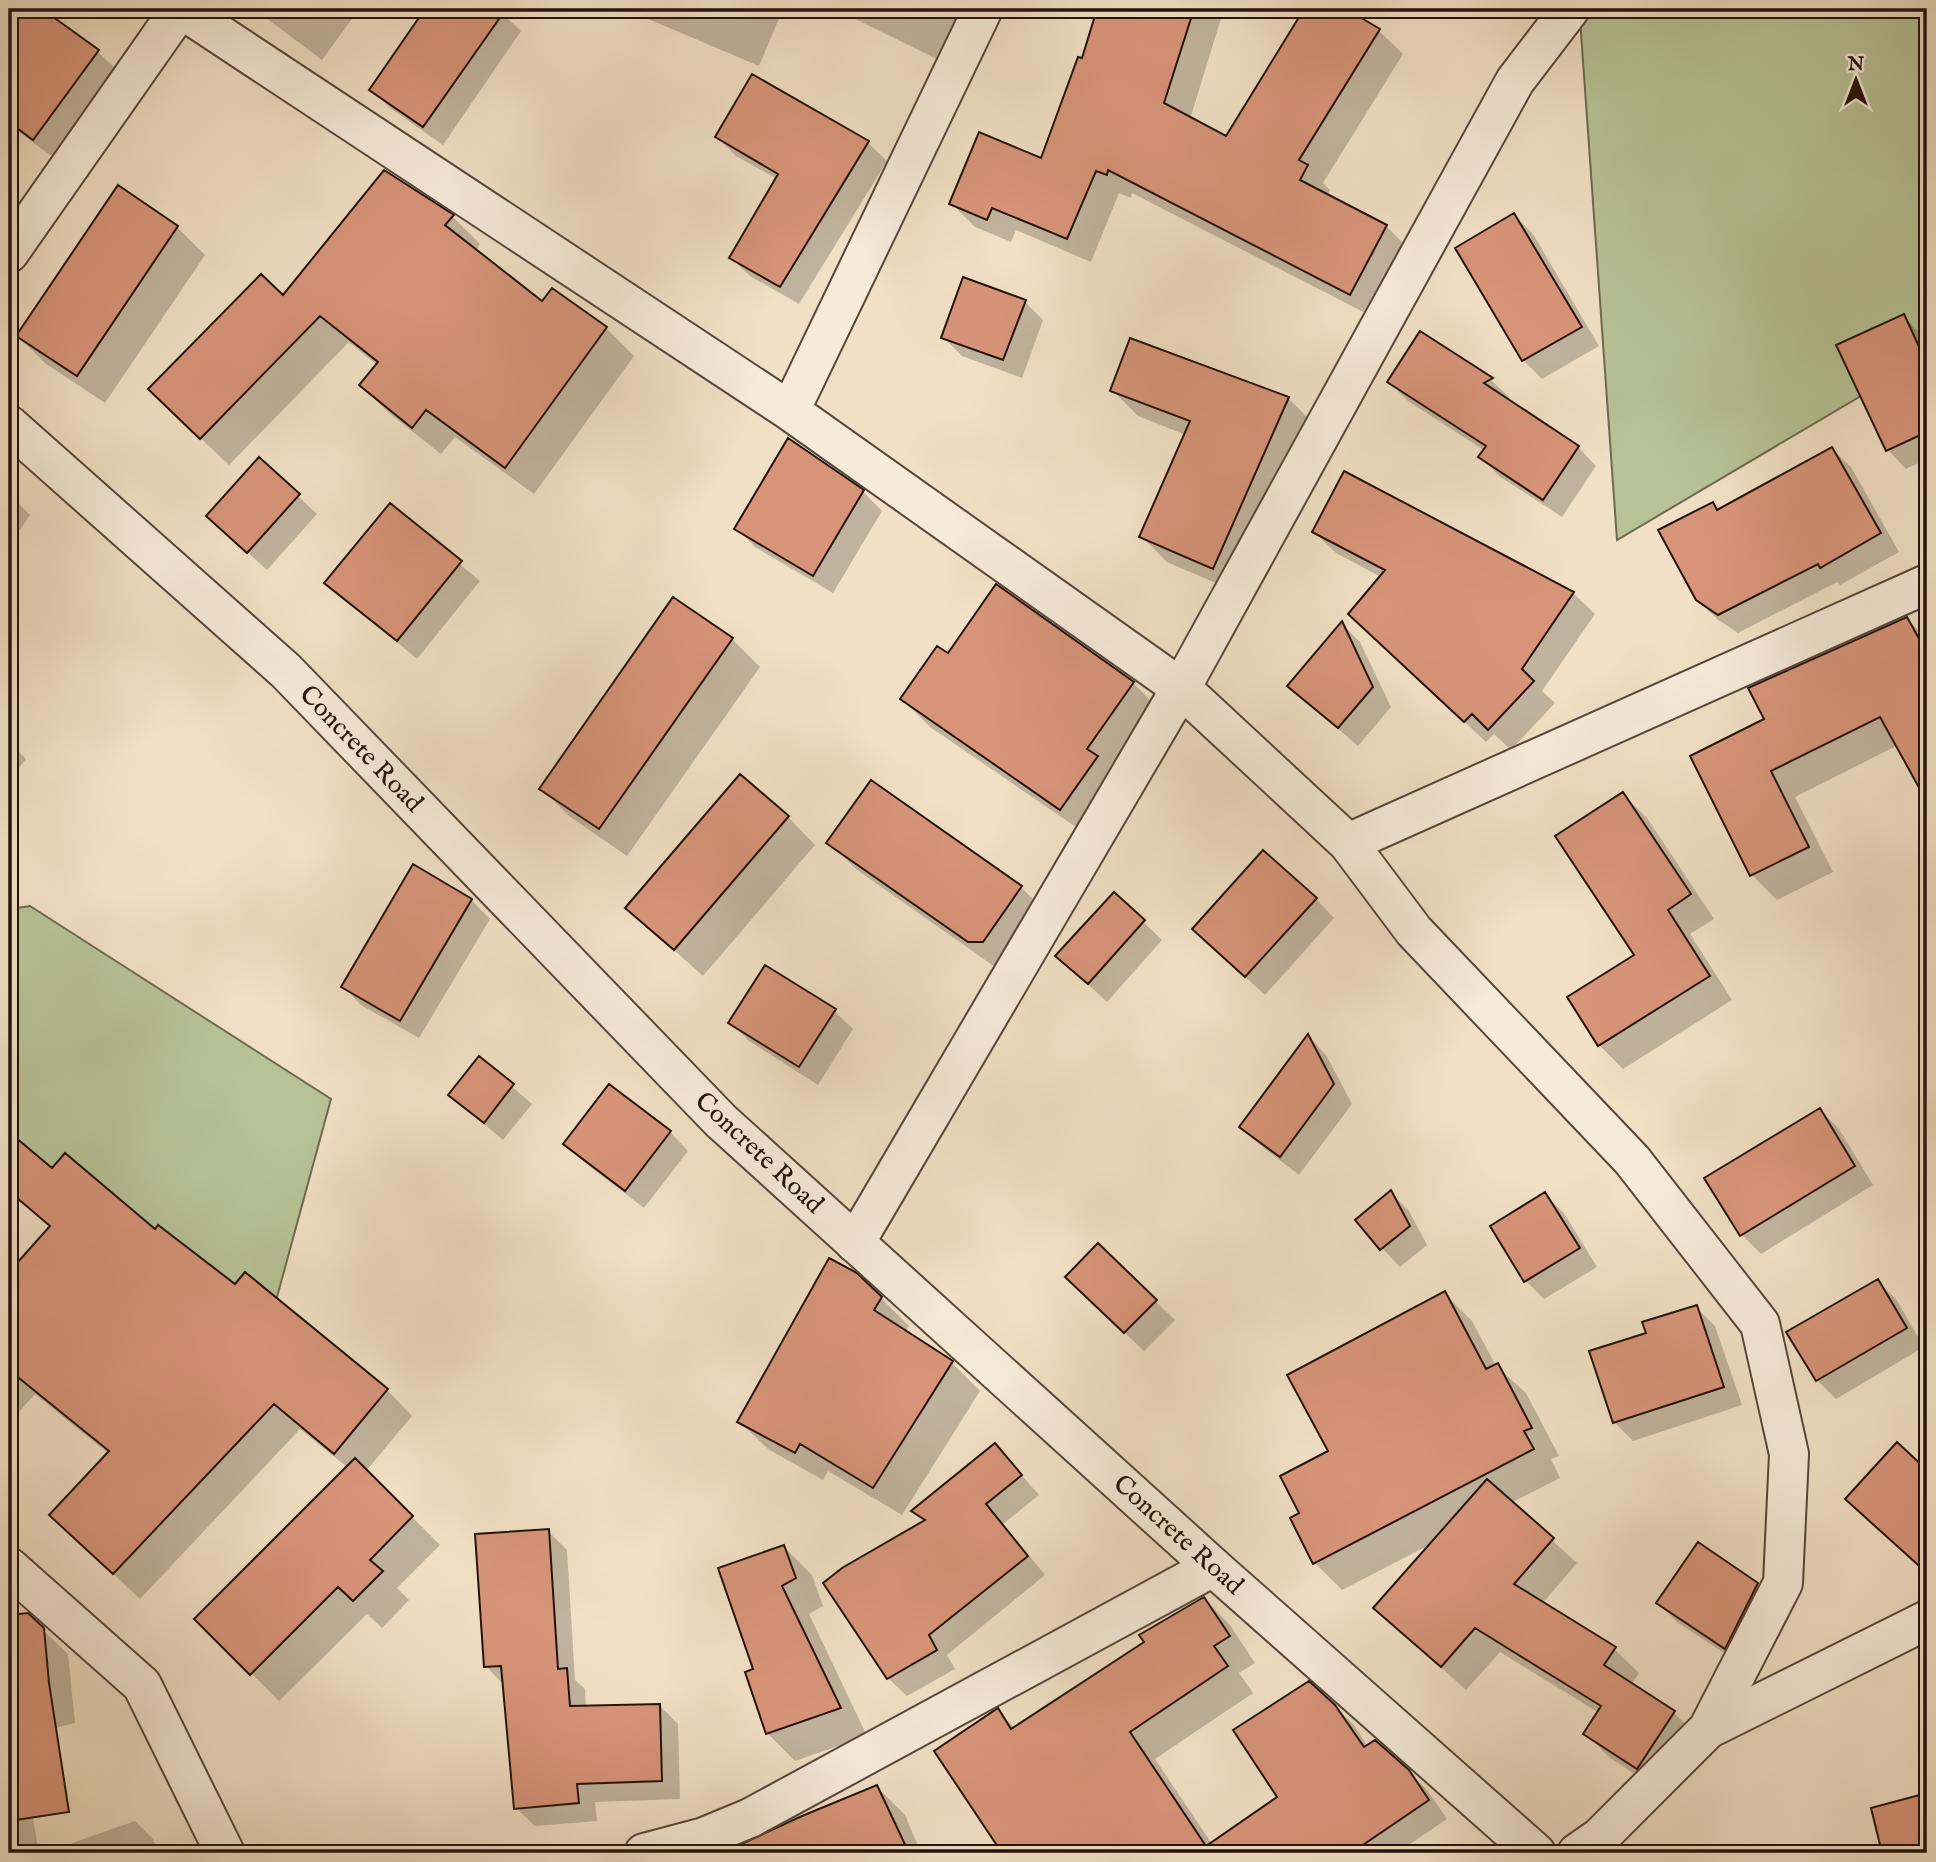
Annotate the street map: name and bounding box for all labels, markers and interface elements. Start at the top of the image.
north arrow [1820,46,1890,116]
text: N [1847,53,1865,77]
street label: Concrete Road [292,678,430,820]
street label: Concrete Road [688,1085,830,1221]
street label: Concrete Road [1106,1468,1250,1602]

